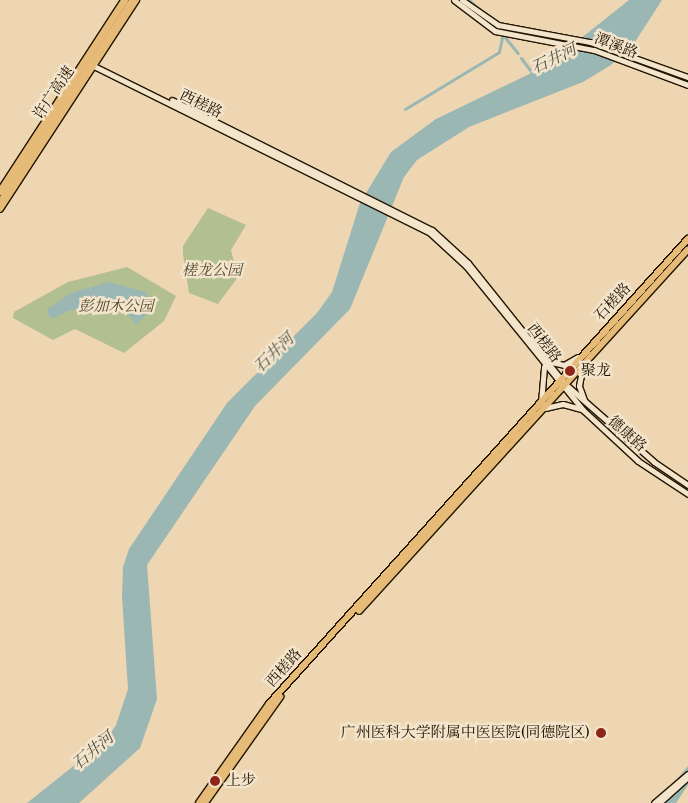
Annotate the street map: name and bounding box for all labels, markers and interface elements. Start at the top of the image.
street label: 潭溪路 [592,30,640,62]
water label: 石井河 [528,40,580,78]
street label: 许广高速 [30,63,78,123]
street label: 西槎路 [177,86,225,122]
park label: 槎龙公园 [182,262,242,280]
street label: 石槎路 [591,279,635,325]
park label: 彭加木公园 [79,298,153,316]
street label: 西槎路 [523,320,565,366]
water label: 石井河 [250,329,298,377]
place label: 聚龙 [581,362,611,380]
marker: 聚龙 [563,364,577,378]
street label: 德康路 [604,412,650,456]
street label: 西槎路 [262,645,306,691]
place label: 广州医科大学附属中医医院(同德院区) [341,724,590,742]
marker: 广州医科大学附属中医医院(同德院区) [594,726,608,740]
water label: 石井河 [68,728,118,774]
place label: 上步 [226,772,256,790]
marker: 上步 [208,774,222,788]

